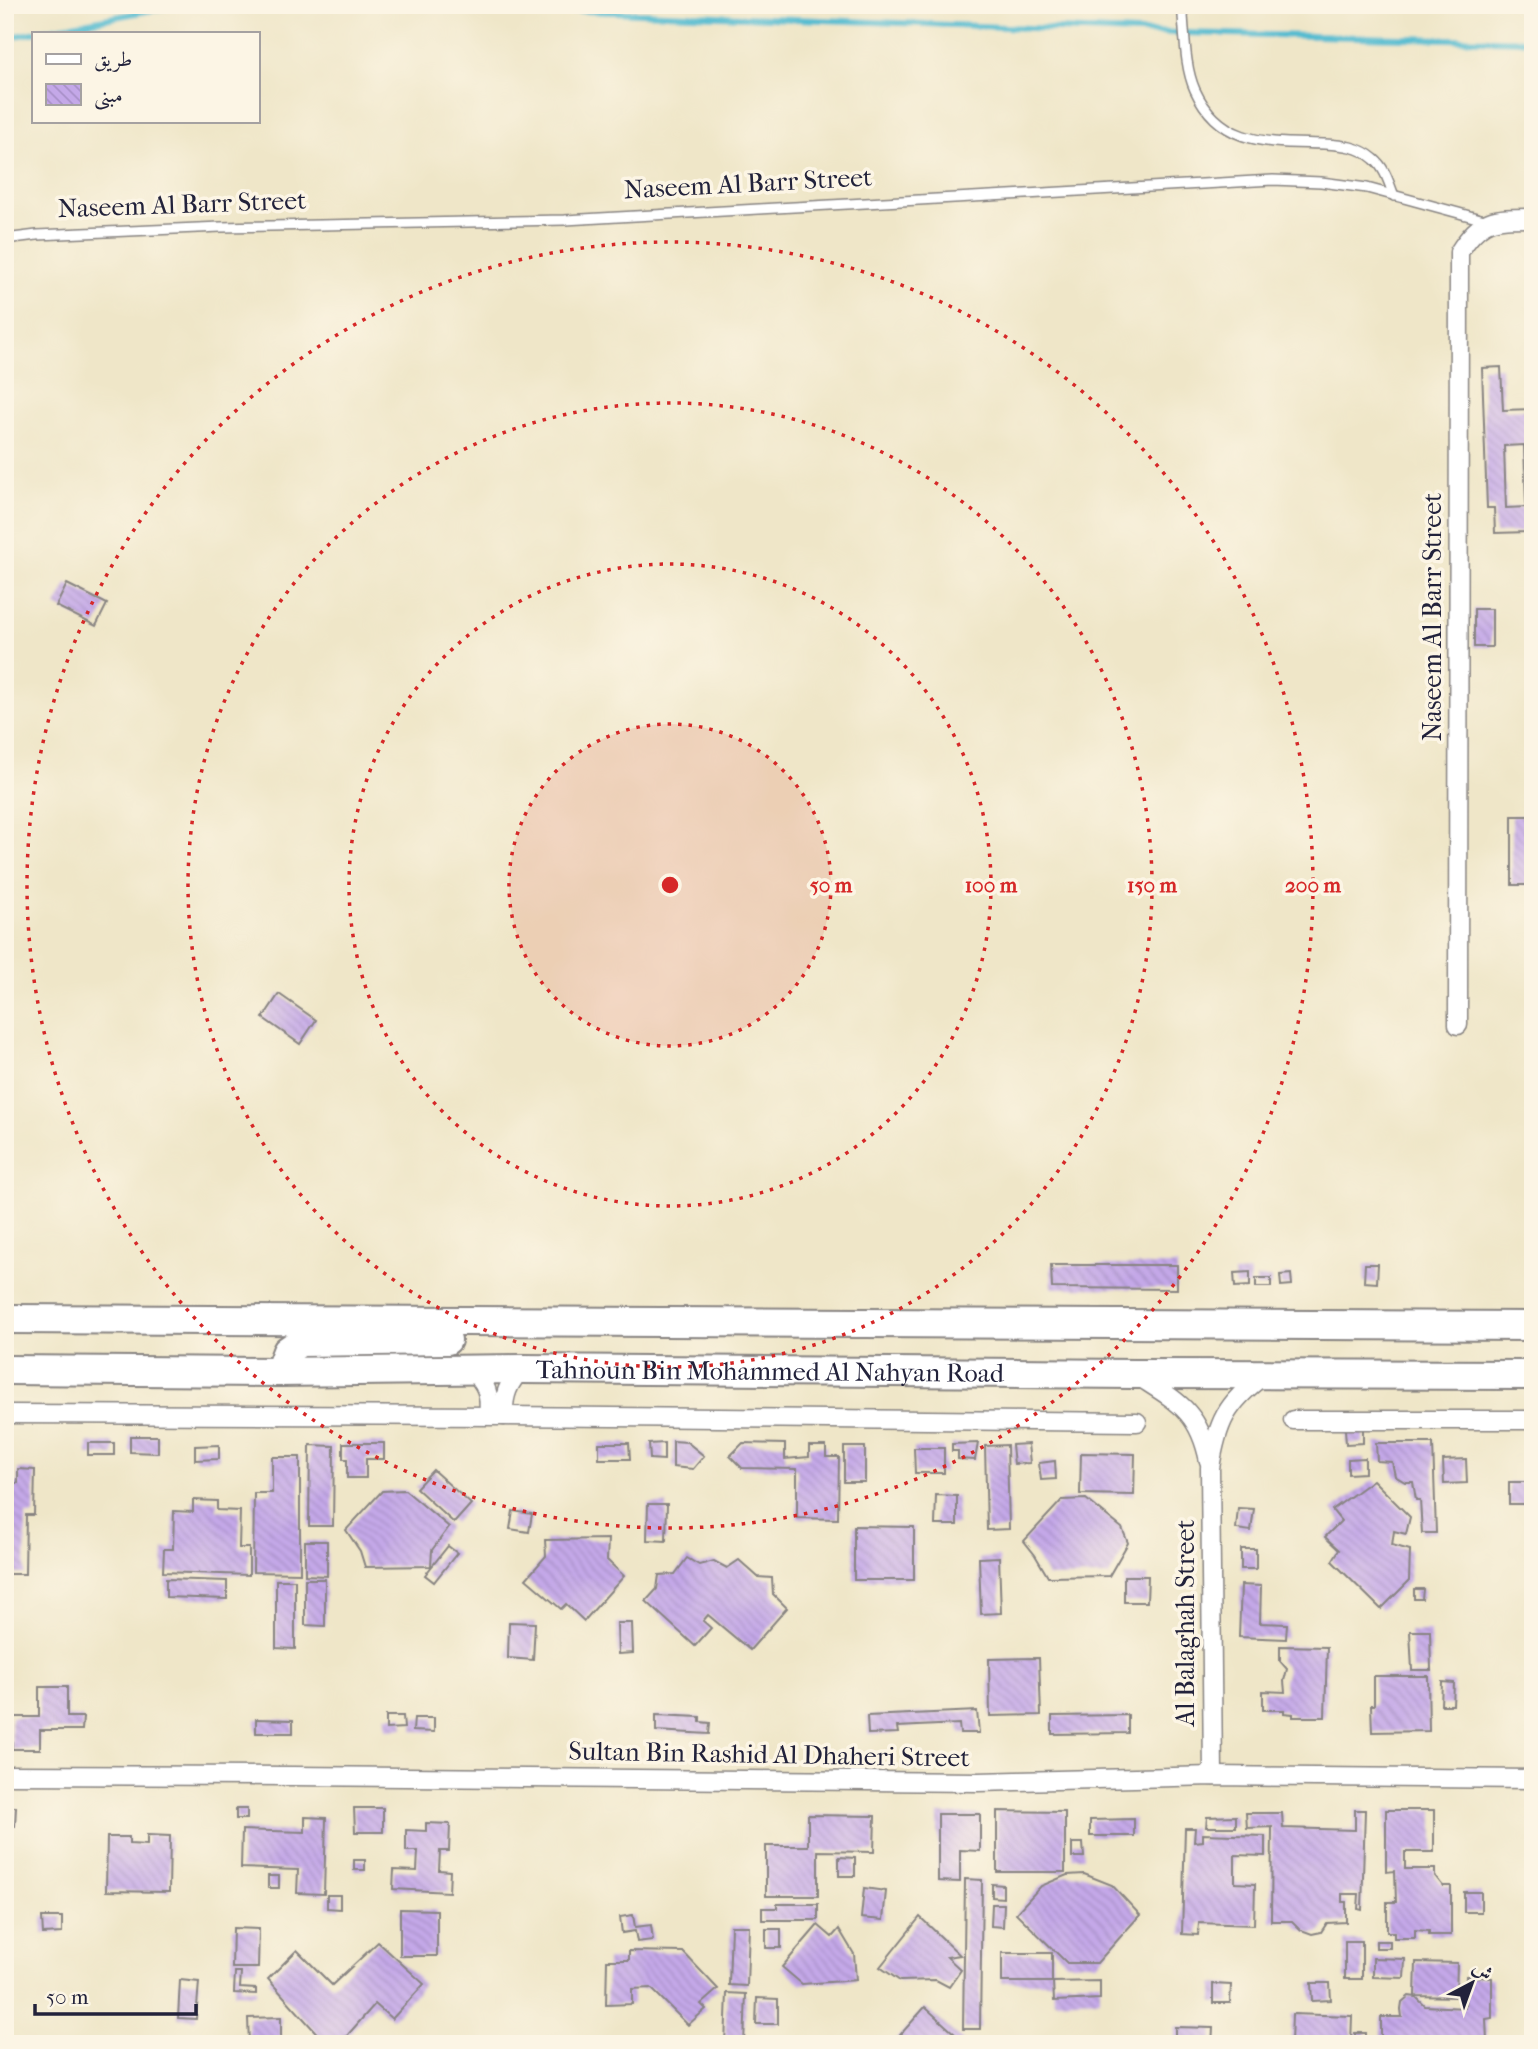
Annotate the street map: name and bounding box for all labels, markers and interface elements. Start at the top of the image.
legend [32,32,259,122]
text: طريق [94,47,132,72]
text: مبنى [94,83,123,110]
street label: Naseem Al Barr Street [623,161,874,205]
street label: Naseem Al Barr Street [57,185,307,224]
street label: Naseem Al Barr Street [1417,492,1448,741]
centre of rings [658,873,682,897]
text: 50 m [810,873,853,897]
text: 100 m [965,873,1018,897]
text: 150 m [1127,873,1178,897]
text: 200 m [1285,873,1342,897]
street label: Tahnoun Bin Mohammed Al Nahyan Road [536,1354,1005,1389]
street label: Al Balaghah Street [1170,1519,1201,1728]
street label: Sultan Bin Rashid Al Dhaheri Street [568,1736,971,1774]
north arrow [1436,1948,1506,2018]
text: ش [1468,1956,1497,1985]
scale bar [35,1972,196,2016]
text: 50 m [46,1985,89,2009]

